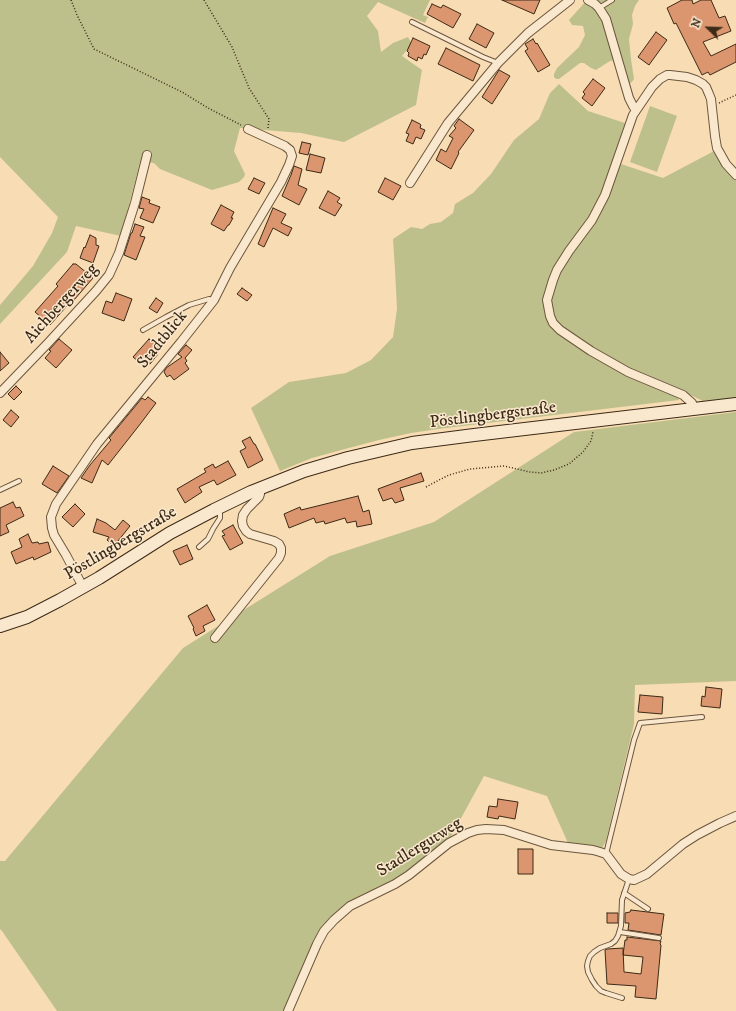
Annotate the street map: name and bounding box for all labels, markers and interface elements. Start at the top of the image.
north arrow [688,8,728,48]
text: N [689,16,705,30]
street label: Aichbergerweg [21,260,103,348]
street label: Stadtblick [133,307,193,373]
street label: Pöstlingbergstraße [429,398,557,434]
street label: Pöstlingbergstraße [61,503,181,585]
street label: Stadlergutweg [374,814,466,882]

